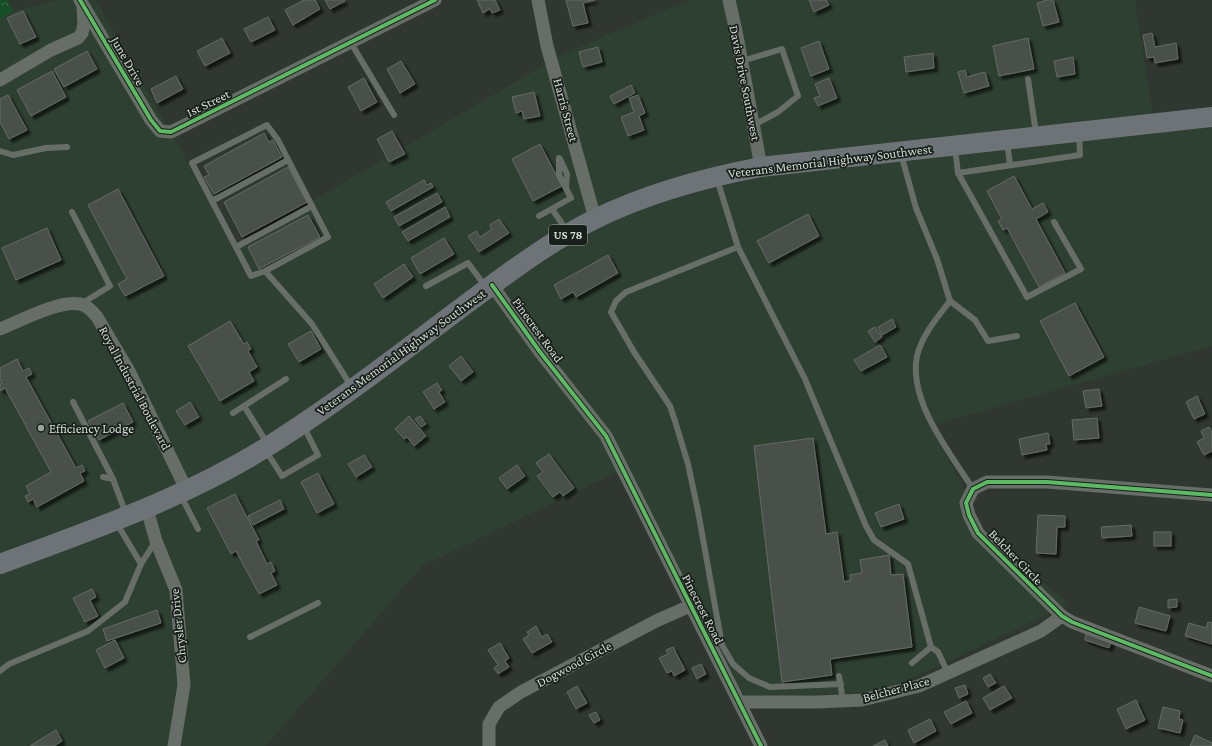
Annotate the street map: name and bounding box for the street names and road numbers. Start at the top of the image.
street label: Davis Drive Southwest [726,24,764,143]
street label: June Drive [107,33,148,88]
street label: Harris Street [550,77,582,144]
street label: 1st Street [184,86,233,120]
street label: Veterans Memorial Highway Southwest [727,141,933,181]
road number: US 78 [549,225,587,245]
street label: Veterans Memorial Highway Southwest [314,285,489,418]
street label: Pinecrest Road [510,295,567,365]
street label: Royal Industrial Boulevard [96,324,174,453]
street label: Belcher Circle [986,526,1046,588]
street label: Pinecrest Road [679,572,727,647]
street label: Chrysler Drive [167,588,189,664]
street label: Dogwood Circle [534,638,614,690]
street label: Belcher Place [861,673,931,705]

